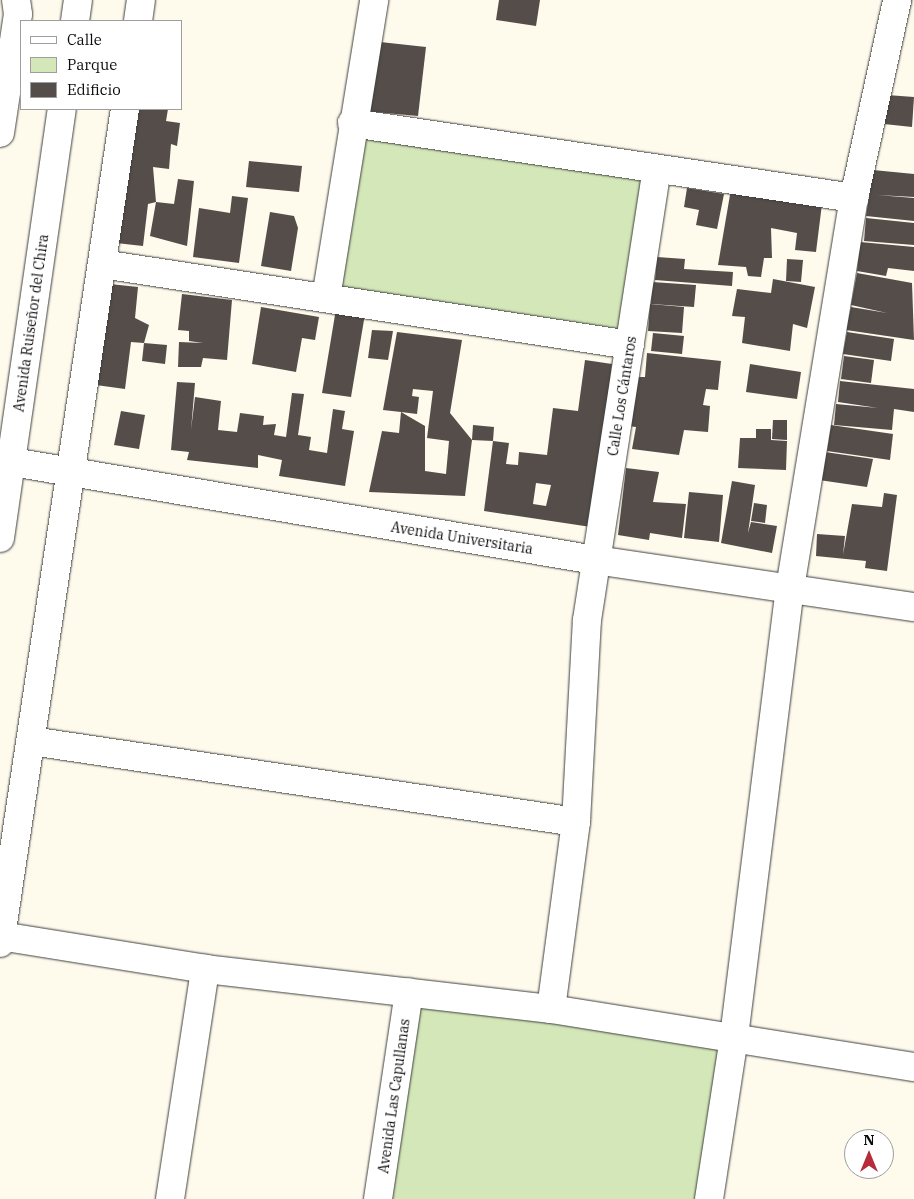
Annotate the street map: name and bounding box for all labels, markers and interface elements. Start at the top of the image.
legend [20,20,182,110]
text: Calle [67,30,102,49]
text: Parque [67,55,117,74]
text: Edificio [67,80,121,99]
street label: Avenida Ruiseñor del Chira [10,233,52,413]
street label: Calle Los Cántaros [604,335,640,457]
street label: Avenida Universitaria [390,518,534,558]
street label: Avenida Las Capullanas [375,1017,413,1175]
north arrow [844,1129,894,1179]
text: N [863,1131,875,1149]

